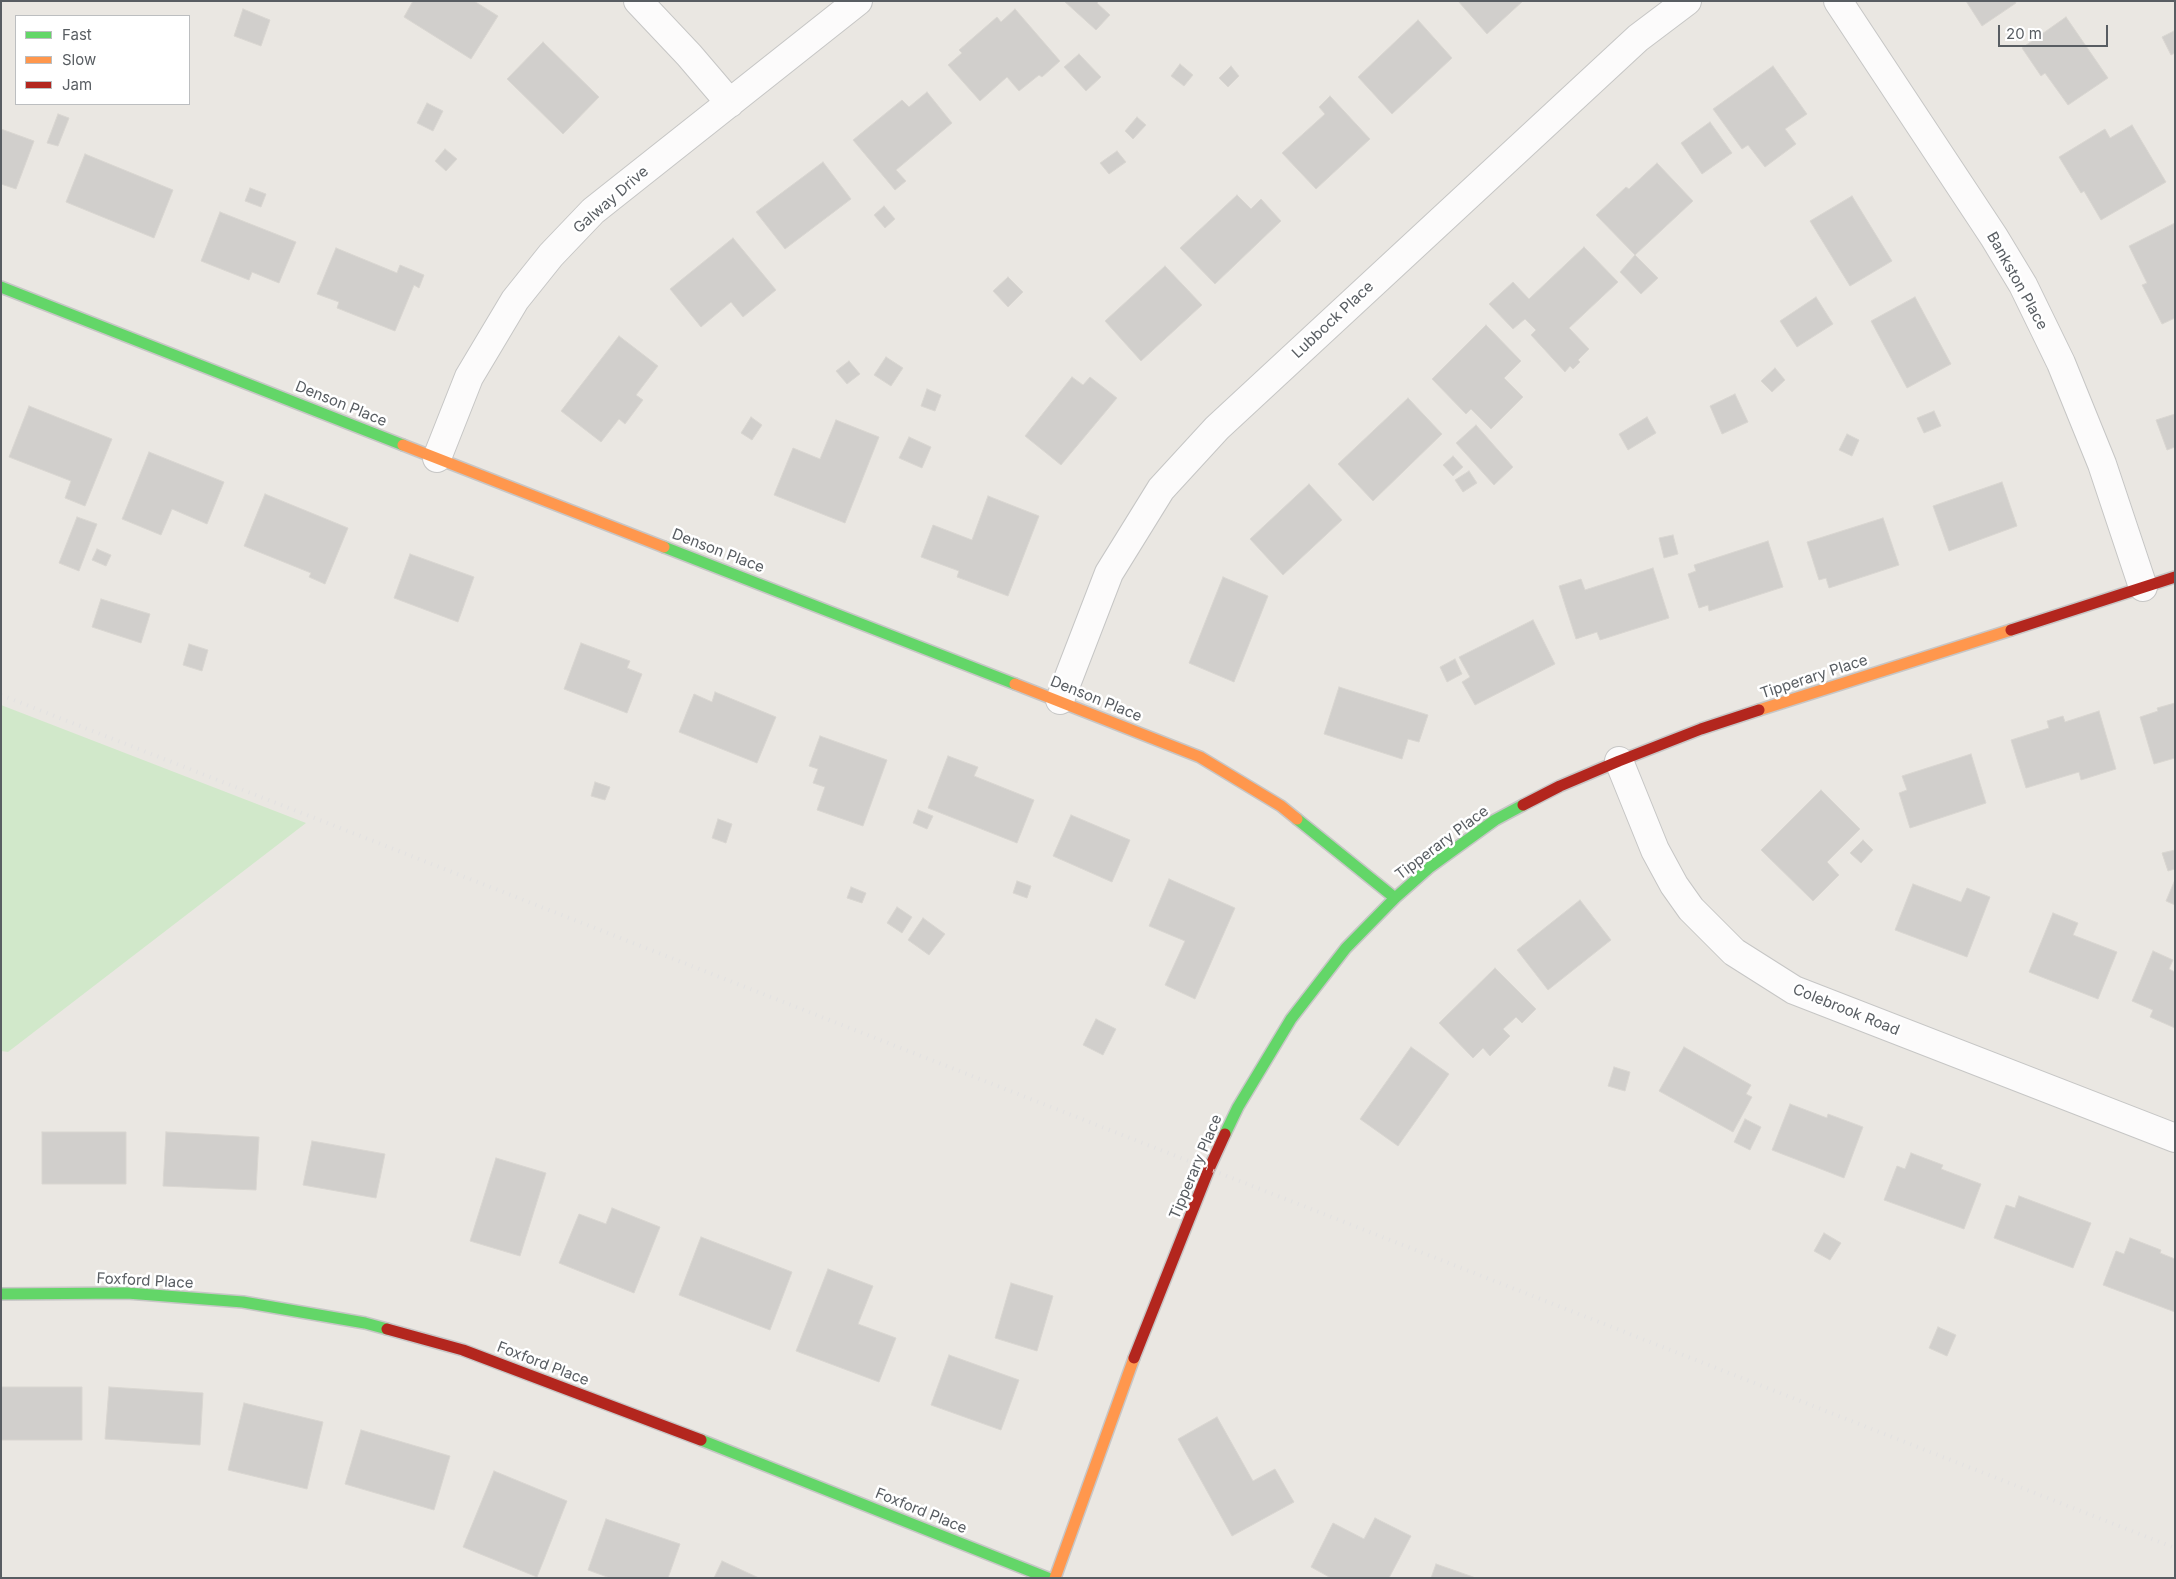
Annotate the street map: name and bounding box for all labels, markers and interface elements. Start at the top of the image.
legend [15,15,190,105]
scale bar [2001,15,2111,47]
text: 20 m [2006,24,2042,43]
text: Fast [62,25,92,44]
text: Slow [62,50,96,69]
text: Jam [62,75,92,94]
street label: Galway Drive [570,163,652,237]
street label: Bankston Place [1983,229,2051,333]
street label: Lubbock Place [1289,278,1377,362]
street label: Denson Place [292,377,390,431]
street label: Denson Place [669,525,767,577]
street label: Tipperary Place [1758,651,1870,703]
street label: Denson Place [1047,672,1145,726]
street label: Tipperary Place [1392,802,1492,884]
street label: Colebrook Road [1790,980,1902,1040]
street label: Tipperary Place [1166,1112,1226,1222]
street label: Foxford Place [96,1269,194,1293]
street label: Foxford Place [494,1338,592,1390]
street label: Foxford Place [873,1484,969,1538]

